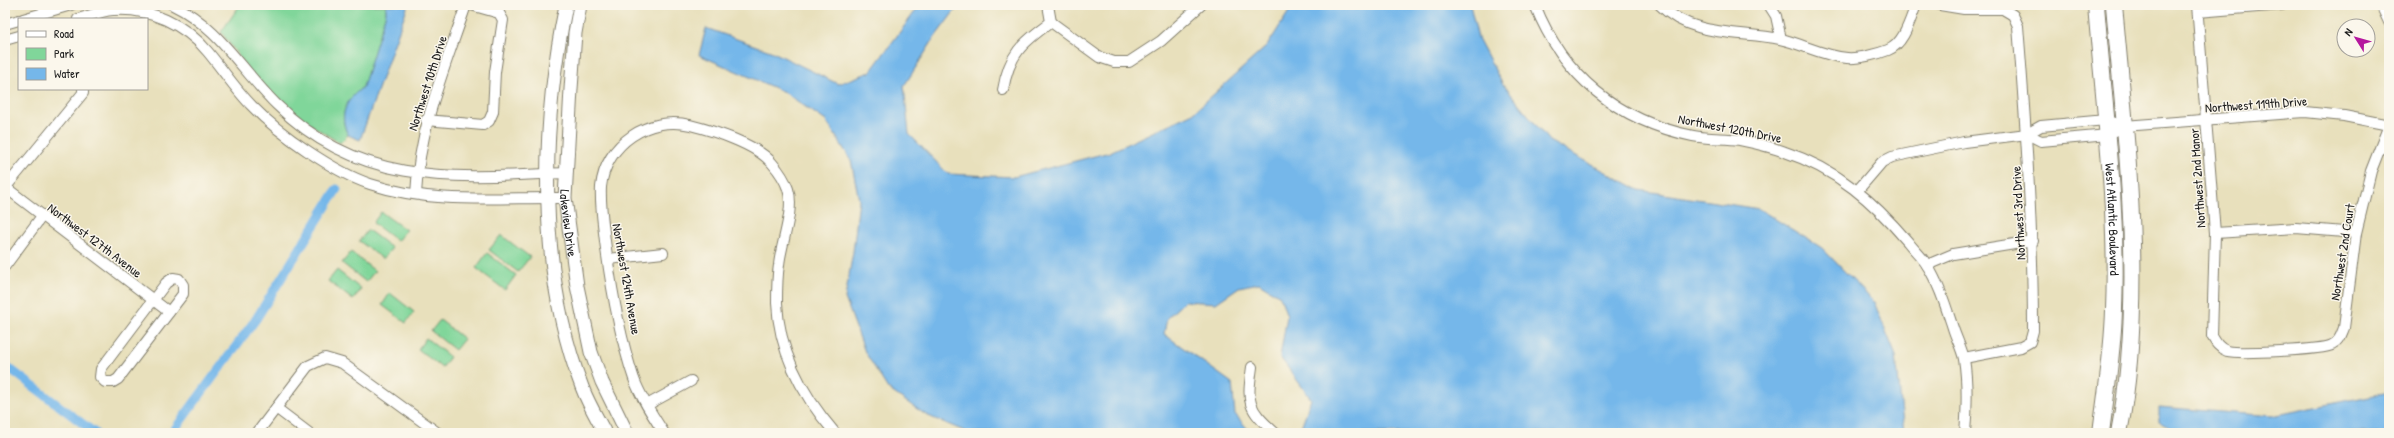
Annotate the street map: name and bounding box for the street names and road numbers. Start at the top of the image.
street label: Northwest 10th Drive [403,33,451,133]
street label: Northwest 119th Drive [2204,91,2308,117]
street label: Northwest 120th Drive [1677,109,1783,147]
street label: Northwest 2nd Manor [2185,128,2209,228]
street label: West Atlantic Boulevard [2101,162,2124,276]
street label: Northwest 3rd Drive [2007,166,2029,260]
street label: Lakeview Drive [556,189,582,258]
street label: Northwest 127th Avenue [44,199,146,281]
street label: Northwest 2nd Court [2325,202,2359,302]
street label: Northwest 124th Avenue [608,222,646,336]

